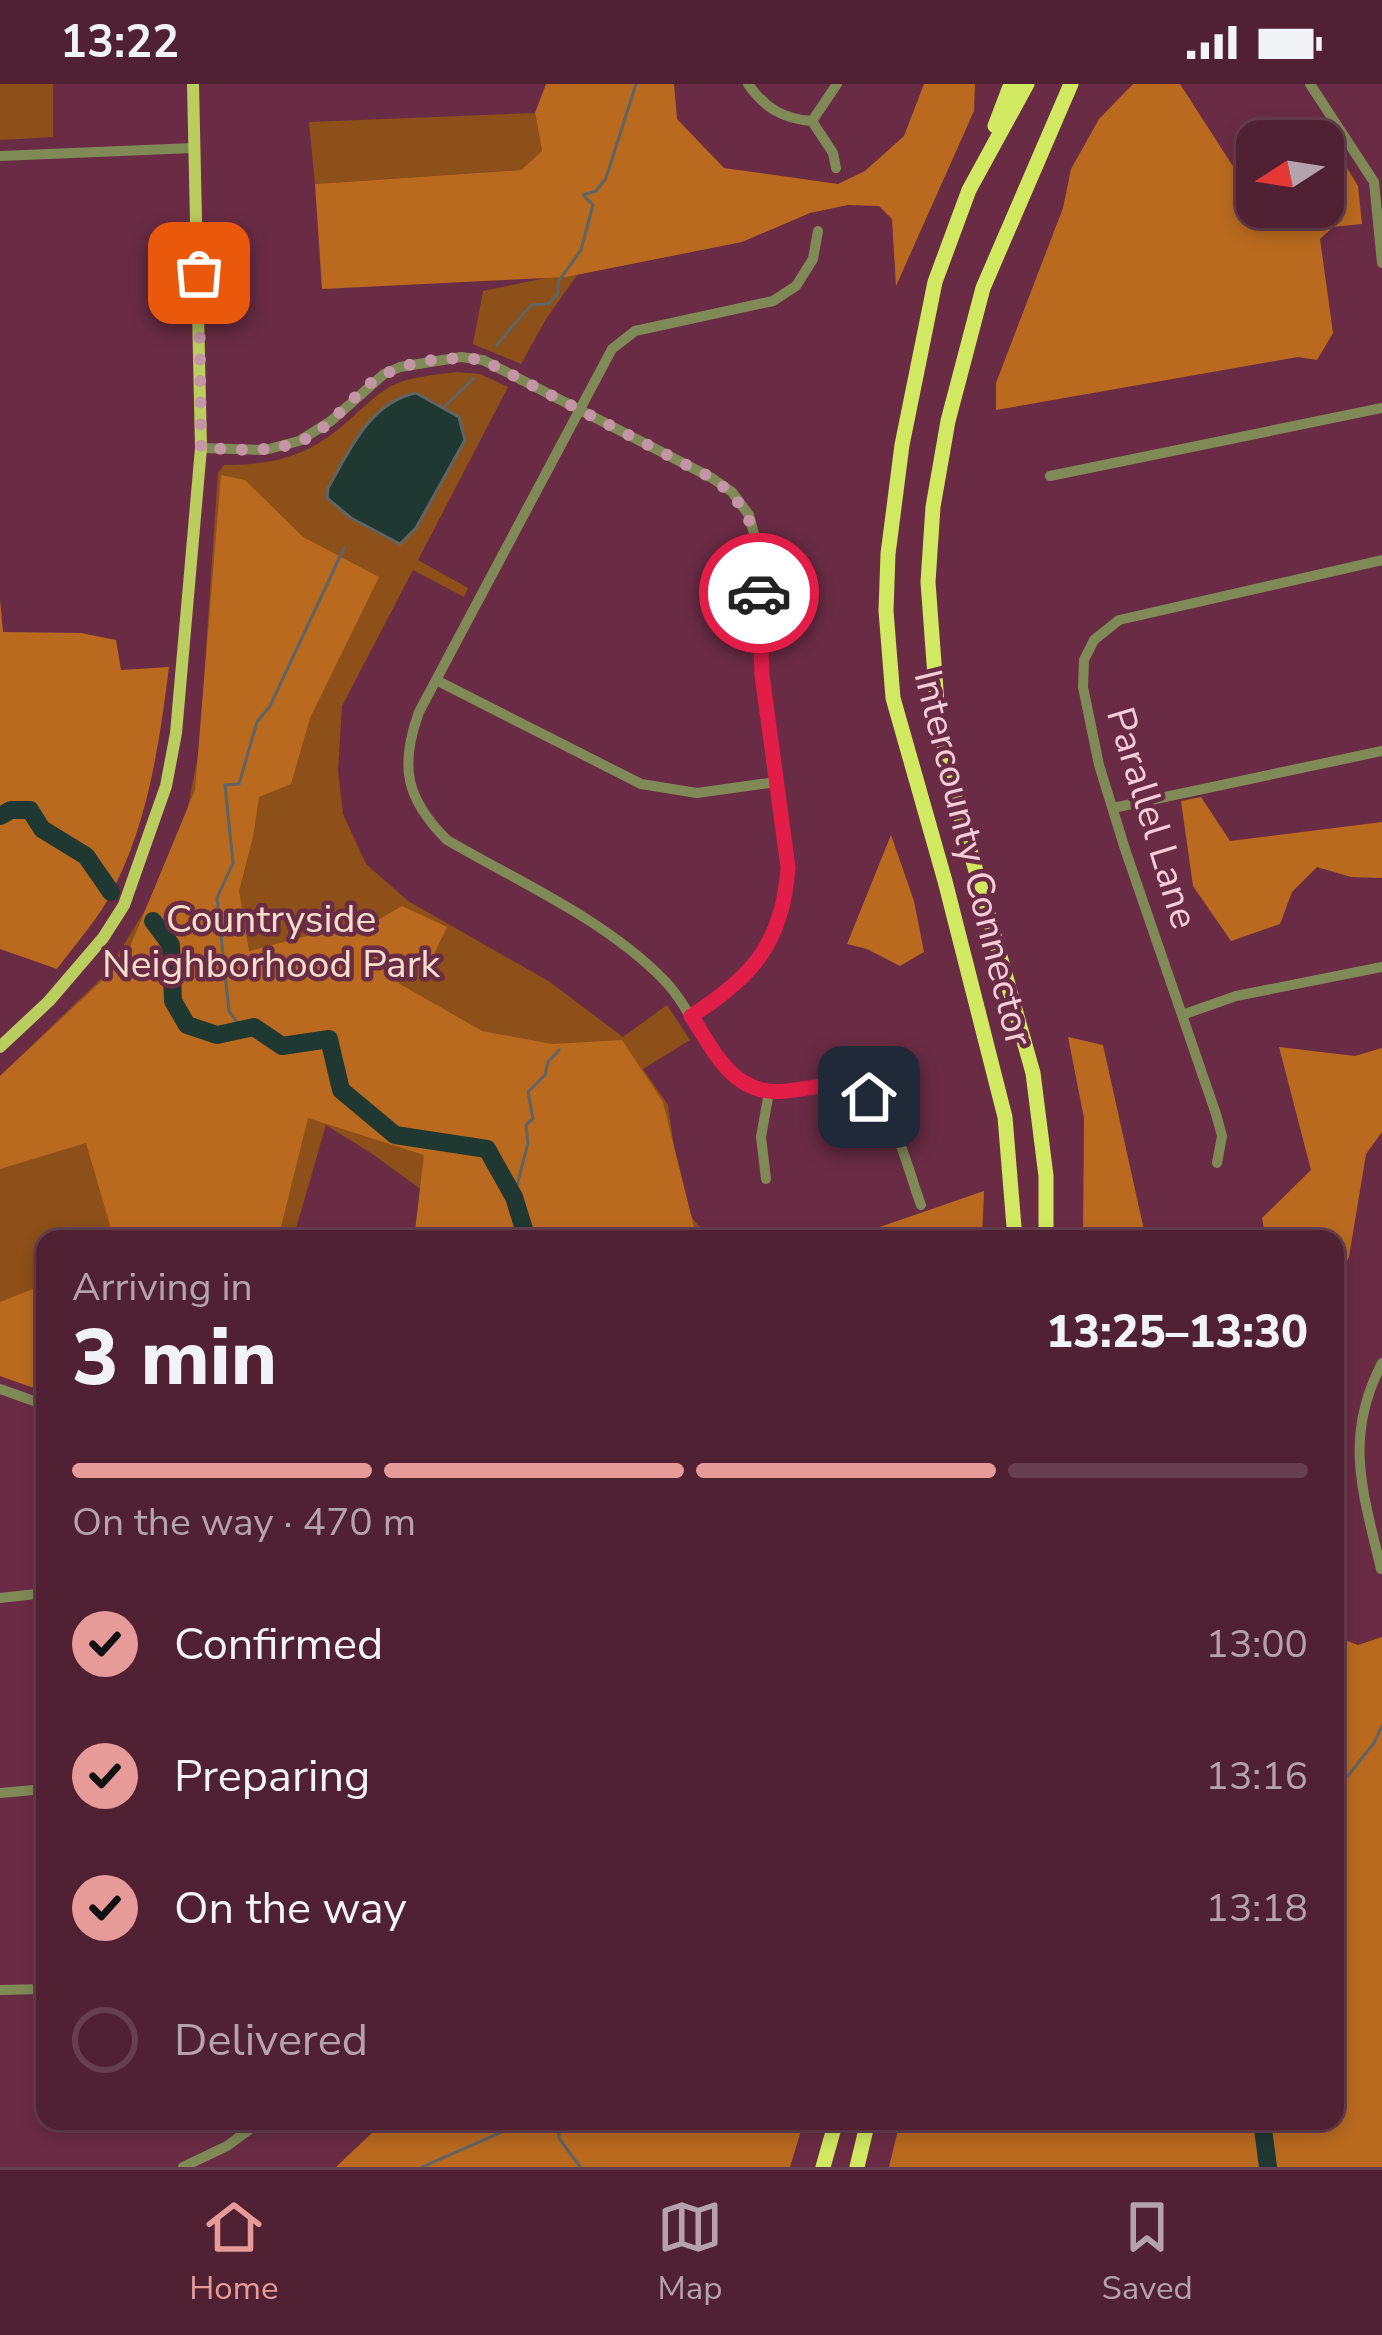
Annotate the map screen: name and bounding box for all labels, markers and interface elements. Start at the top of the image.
text: 13:22 [60,12,179,73]
north arrow [1236,120,1344,228]
map controls [1236,120,1344,228]
pin [148,222,250,324]
icon: bag [166,240,232,306]
courier [699,533,819,653]
icon: car [726,560,792,626]
street label: Intercounty Connector [901,664,1045,1052]
street label: Parallel Lane [1093,701,1211,935]
park label: Countryside Neighborhood Park [102,893,441,991]
pin [818,1046,920,1148]
icon: home [836,1064,902,1130]
text: Arriving in [72,1261,253,1314]
text: 13:25–13:30 [1046,1302,1308,1363]
text: 3 min [72,1305,277,1412]
text: On the way · 470 m [72,1496,416,1549]
icon: check [72,1611,138,1677]
text: Confirmed [174,1614,383,1675]
text: 13:00 [1206,1618,1308,1671]
icon: check [72,1743,138,1809]
text: Preparing [174,1746,370,1807]
text: 13:16 [1206,1750,1308,1803]
icon: check [72,1875,138,1941]
text: On the way [174,1878,407,1939]
text: 13:18 [1206,1882,1308,1935]
text: Delivered [174,2010,368,2071]
tab: Home [189,2194,279,2311]
tab: Map [657,2194,723,2311]
tab: Saved [1102,2194,1193,2311]

